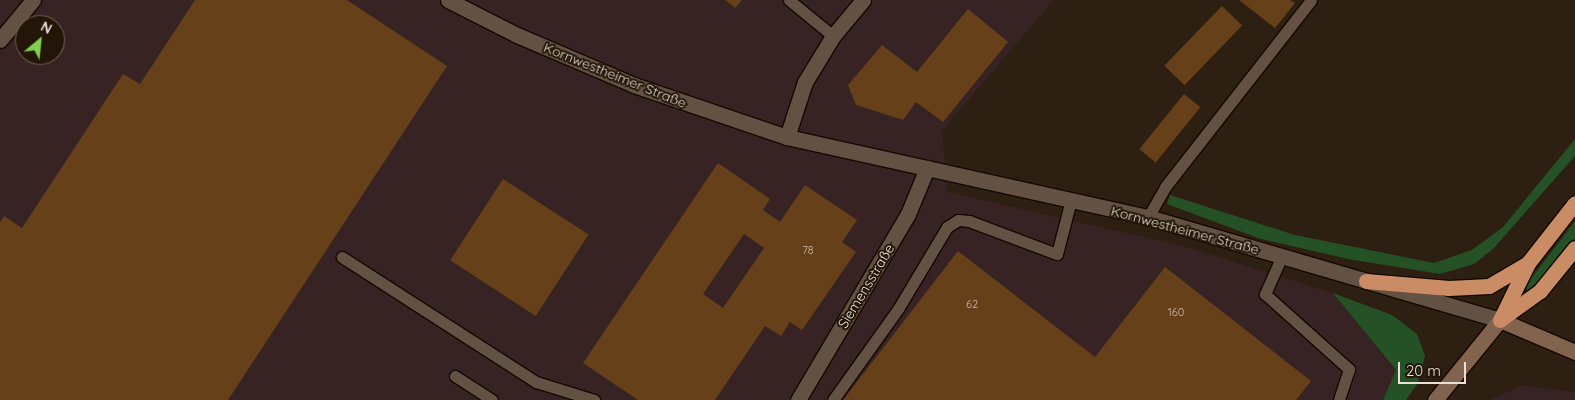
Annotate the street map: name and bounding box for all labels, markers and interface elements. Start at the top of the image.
north arrow [15,15,65,65]
text: N [38,17,55,38]
street label: Kornwestheimer Straße [541,39,689,111]
street label: Kornwestheimer Straße [1109,202,1261,258]
street label: Siemensstraße [834,241,898,331]
house number: 78 [802,243,814,257]
house number: 62 [966,297,978,311]
house number: 160 [1168,305,1184,319]
scale bar [1400,352,1468,384]
text: 20 m [1406,361,1441,380]

